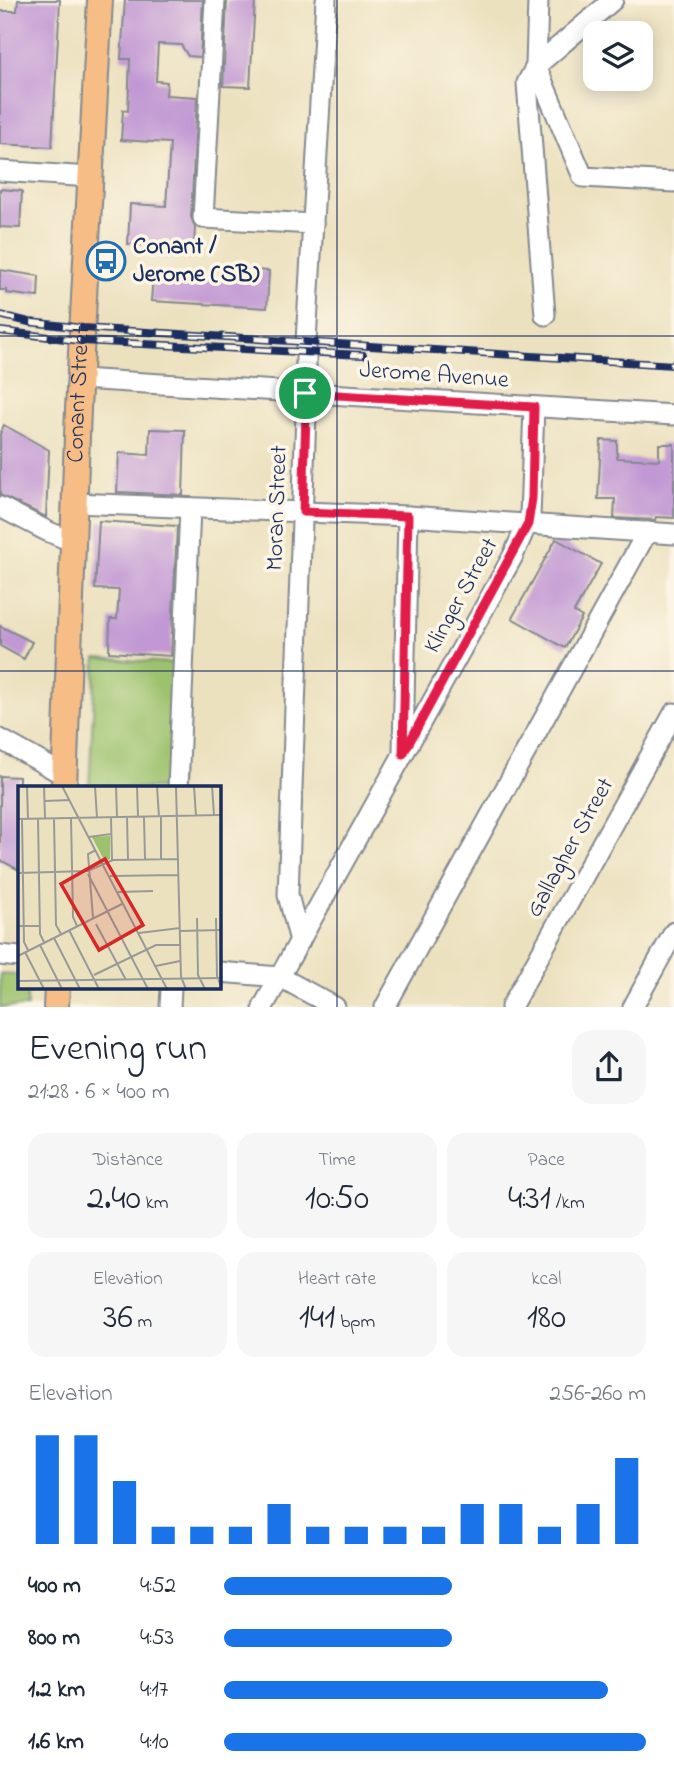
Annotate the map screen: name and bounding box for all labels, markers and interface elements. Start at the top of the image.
map controls [583,21,653,91]
button: layers [583,21,653,91]
place label: Conant / Jerome (SB) [133,230,259,293]
bus stop icon: Conant / Jerome (SB) [85,240,127,282]
street label: Conant Street [59,325,100,463]
street label: Jerome Avenue [358,353,510,399]
pin [275,363,335,423]
icon: arrive [286,374,324,412]
street label: Moran Street [258,445,298,571]
street label: Klinger Street [416,532,508,660]
street label: Gallagher Street [518,772,624,924]
inset map [18,786,220,990]
text: Evening run [28,1022,207,1078]
button: share [572,1030,646,1104]
text: 21:28 · 6 × 400 m [28,1076,170,1109]
text: Distance [93,1147,163,1174]
text: Time [318,1147,356,1174]
text: Pace [528,1147,565,1174]
text: 2.40 [87,1174,141,1225]
text: 10:50 [305,1174,369,1225]
text: 4:31 [508,1174,551,1225]
text: km [141,1190,169,1217]
text: /km [551,1190,585,1217]
text: Elevation [93,1266,163,1293]
text: Heart rate [298,1266,376,1293]
text: kcal [531,1266,561,1293]
text: 36 [103,1293,133,1344]
text: 141 [299,1293,335,1344]
text: 180 [527,1293,566,1344]
text: m [133,1309,152,1336]
text: bpm [335,1309,375,1336]
text: Elevation [28,1378,113,1411]
text: 256–260 m [550,1378,646,1411]
text: 400 m [28,1570,81,1603]
text: 4:52 [140,1570,176,1603]
text: 800 m [28,1622,80,1655]
text: 4:53 [140,1622,174,1655]
text: 1.2 km [28,1674,85,1707]
text: 4:17 [140,1674,168,1707]
text: 1.6 km [28,1726,84,1759]
text: 4:10 [140,1726,169,1759]

